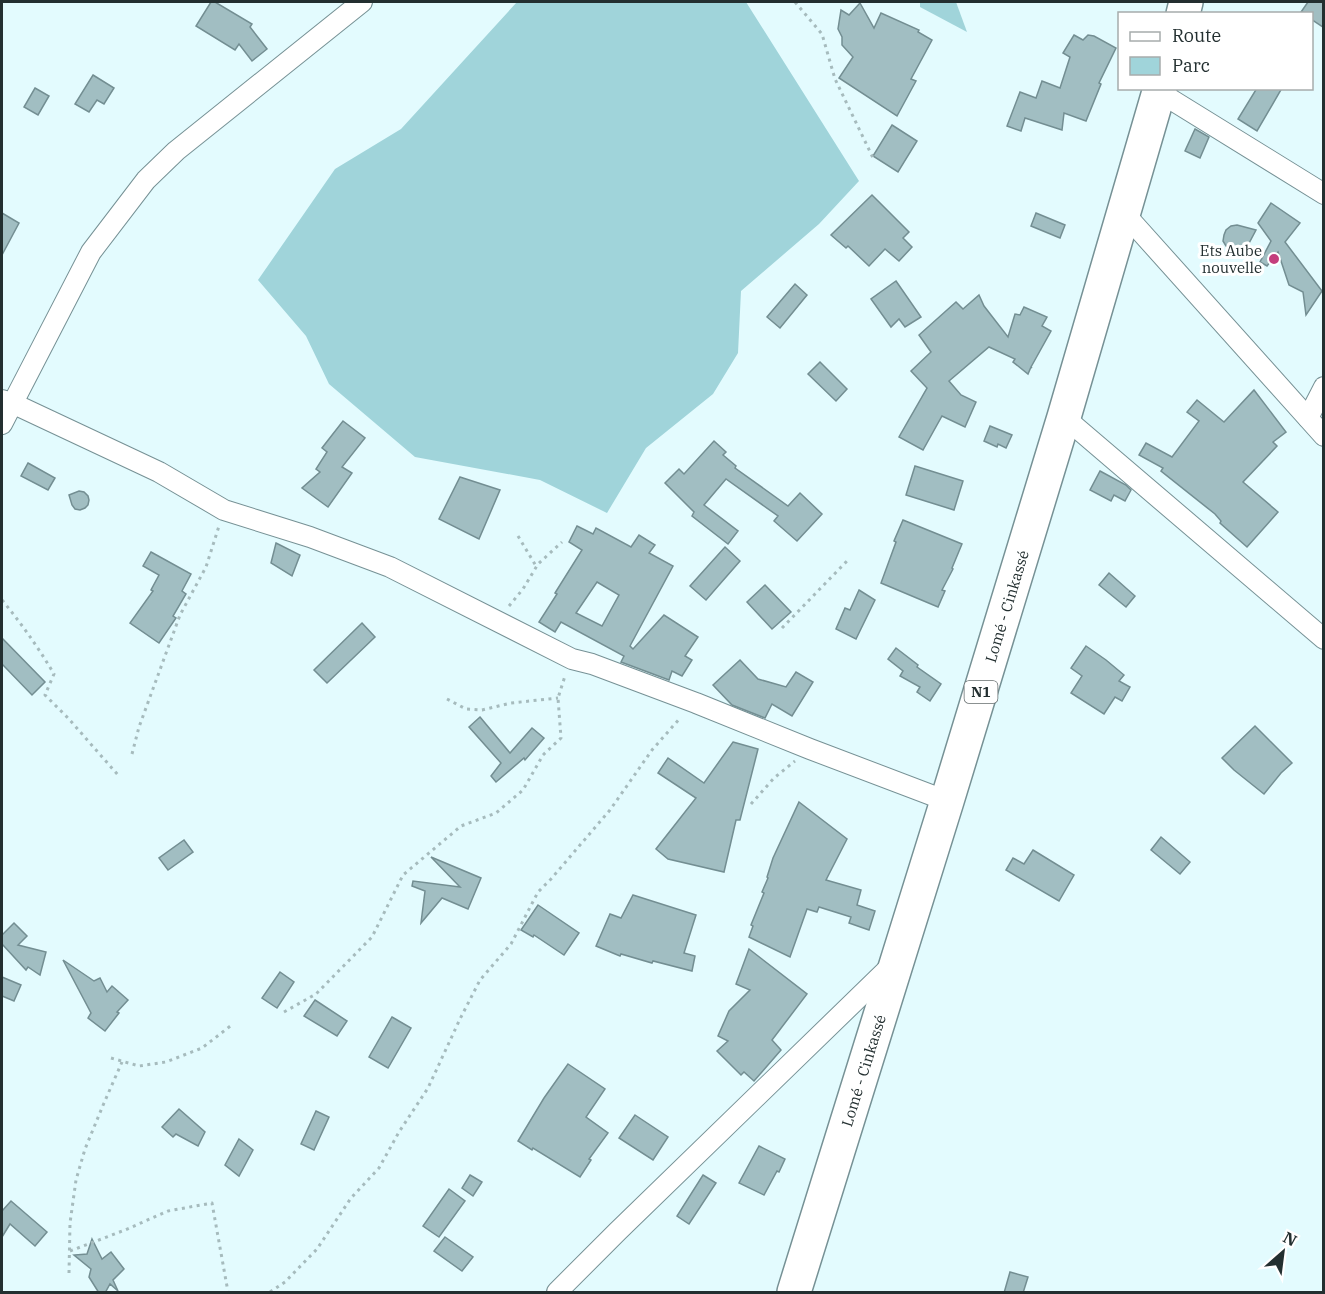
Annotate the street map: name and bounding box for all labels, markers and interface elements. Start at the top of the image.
legend [1118,12,1313,90]
text: Route [1172,24,1221,47]
text: Parc [1172,54,1210,77]
place label: Ets Aube nouvelle [1200,241,1262,277]
marker: Ets Aube nouvelle [1267,252,1281,266]
street label: Lomé - Cinkassé [980,548,1032,665]
road number: N1 [964,681,998,703]
street label: Lomé - Cinkassé [837,1012,889,1129]
north arrow [1253,1222,1313,1282]
text: N [1280,1227,1300,1251]

